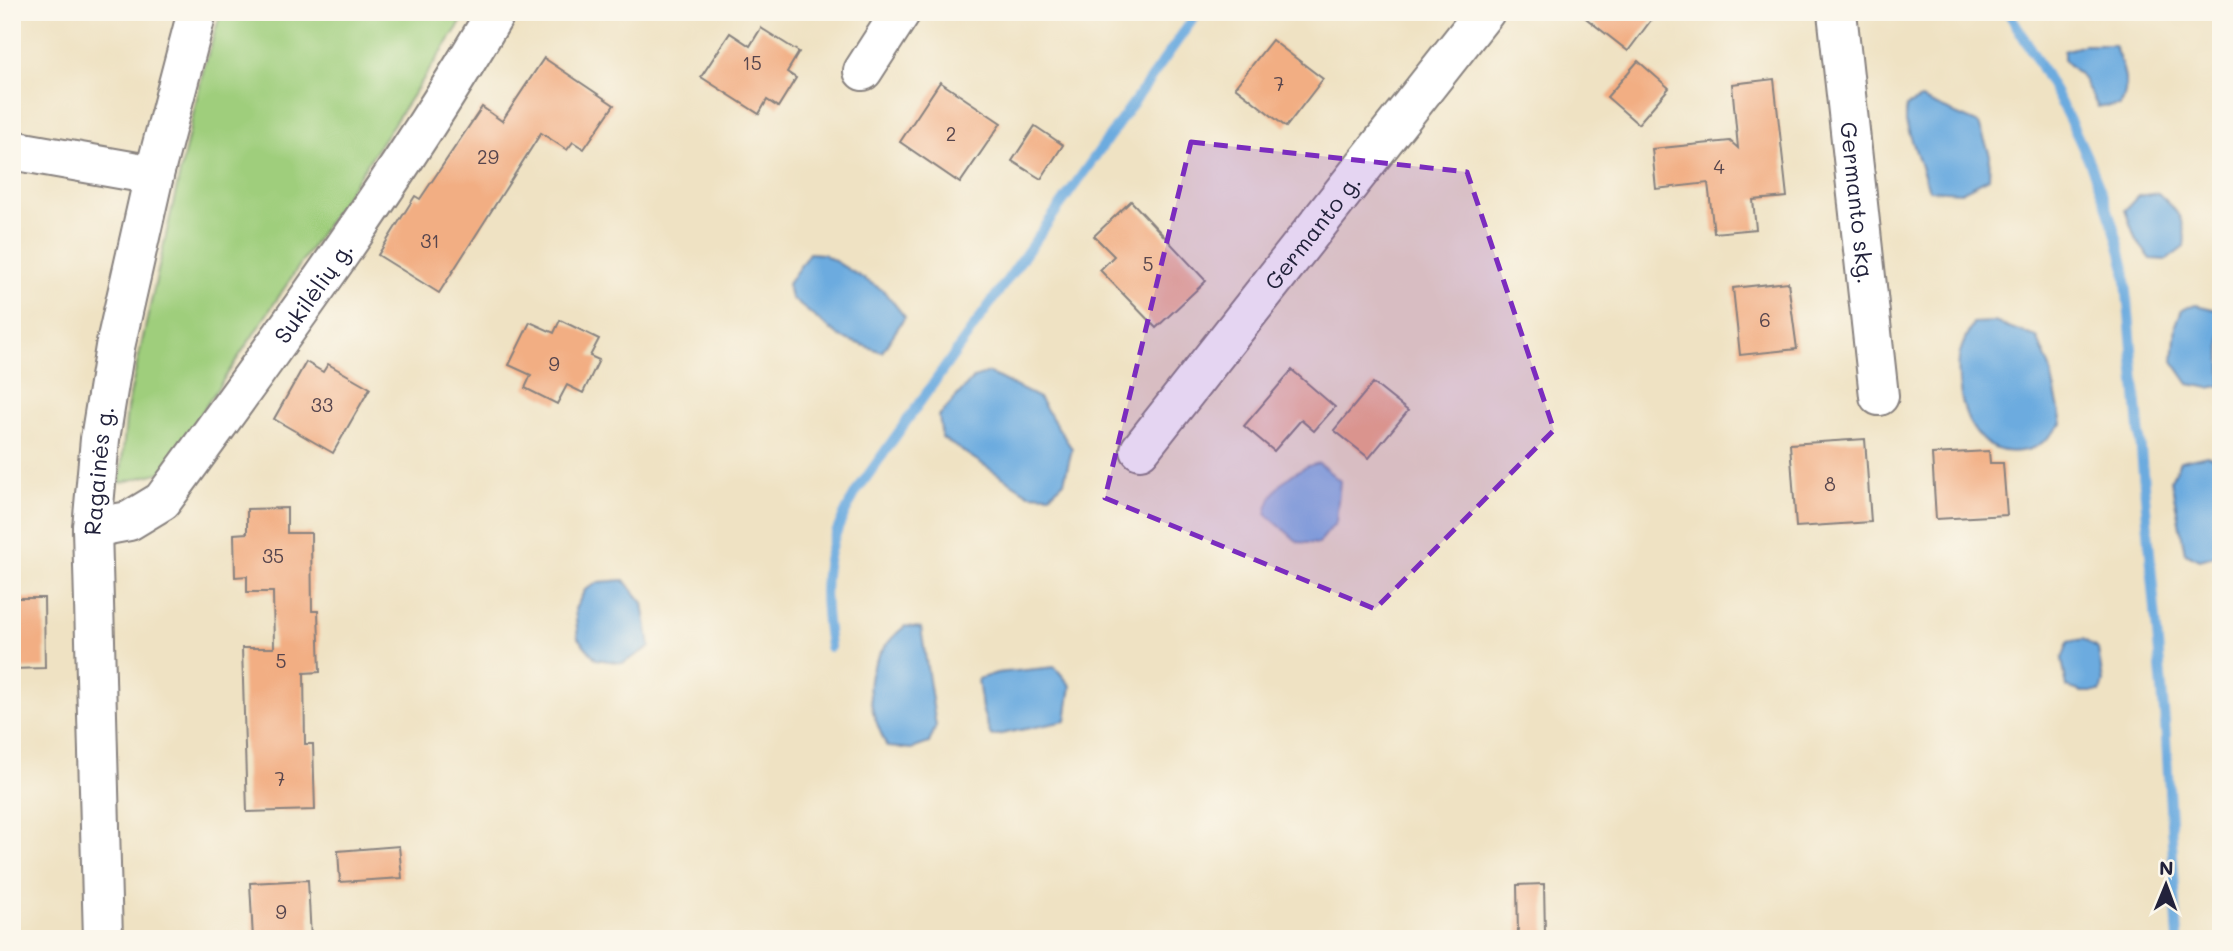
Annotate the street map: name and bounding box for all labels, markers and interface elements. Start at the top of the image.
house number: 15 [742,50,762,75]
house number: 7 [1274,71,1284,96]
street label: Germanto skg. [1834,120,1882,286]
house number: 2 [946,121,956,146]
house number: 29 [477,144,499,169]
house number: 4 [1713,154,1725,179]
street label: Germanto g. [1257,168,1367,296]
house number: 31 [420,228,440,253]
street label: Sukilėlių g. [267,235,359,349]
house number: 5 [1142,251,1154,276]
house number: 6 [1759,307,1771,332]
house number: 9 [548,351,560,376]
house number: 33 [311,392,333,417]
street label: Ragainės g. [76,404,120,536]
house number: 8 [1824,471,1836,496]
house number: 35 [262,543,284,568]
house number: 5 [275,648,287,673]
house number: 7 [275,766,285,791]
north arrow [2132,850,2202,920]
text: N [2159,855,2174,880]
house number: 9 [275,899,287,924]

